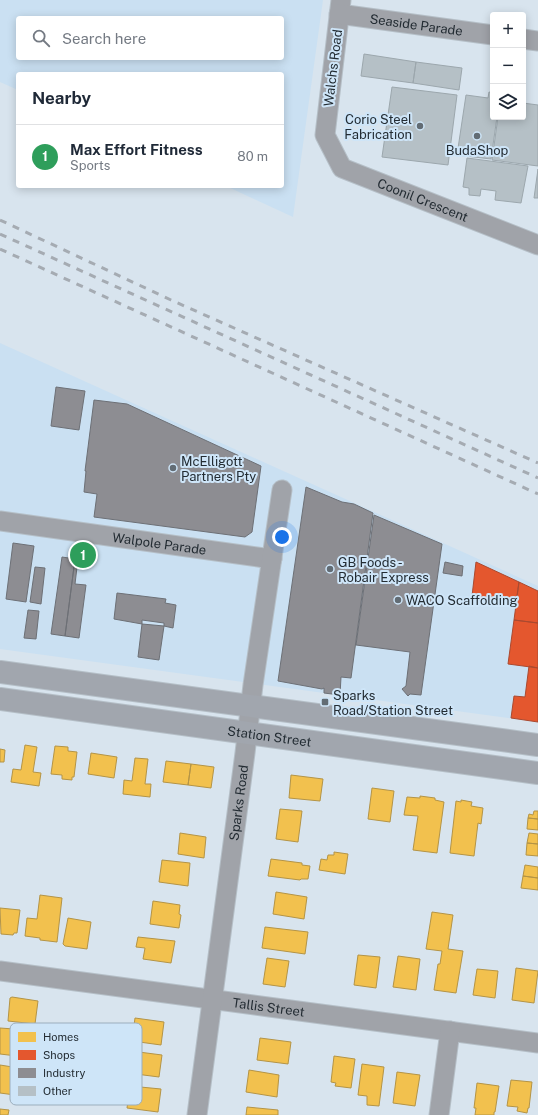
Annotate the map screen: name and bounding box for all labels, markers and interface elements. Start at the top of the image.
street label: Seaside Parade [369,11,464,38]
map controls [490,12,526,120]
button: + [490,12,526,48]
search box [16,16,284,60]
icon: search [30,27,52,49]
street label: Walchs Road [321,29,345,107]
text: Search here [62,30,146,47]
button: − [490,48,526,84]
button: layers [490,84,526,120]
text: Nearby [32,88,91,108]
place label: Corio Steel Fabrication [344,112,412,142]
marker: Corio Steel Fabrication [415,121,425,131]
marker: BudaShop [472,131,482,141]
text: Max Effort Fitness [70,141,203,158]
place label: BudaShop [446,143,509,158]
text: 1 [42,149,48,164]
text: 80 m [237,149,268,164]
text: Sports [70,158,110,173]
street label: Coonil Crescent [375,175,470,224]
place label: McElligott Partners Pty [181,454,256,484]
marker: McElligott Partners Pty [168,463,178,473]
your location [272,527,292,547]
street label: Walpole Parade [112,529,207,557]
pin: 1 [70,540,96,570]
place label: GB Foods - Robair Express [338,555,429,585]
marker: GB Foods - Robair Express [325,564,335,574]
place label: WACO Scaffolding [406,593,518,608]
marker: WACO Scaffolding [393,595,403,605]
place label: Sparks Road/Station Street [333,688,453,718]
marker: Sparks Road/Station Street [320,697,330,707]
street label: Station Street [226,723,312,749]
street label: Sparks Road [226,764,251,842]
street label: Tallis Street [232,995,306,1019]
legend [10,1023,142,1105]
text: Homes [43,1031,79,1043]
text: Shops [43,1049,75,1061]
text: Industry [43,1067,86,1079]
text: Other [43,1085,72,1097]

